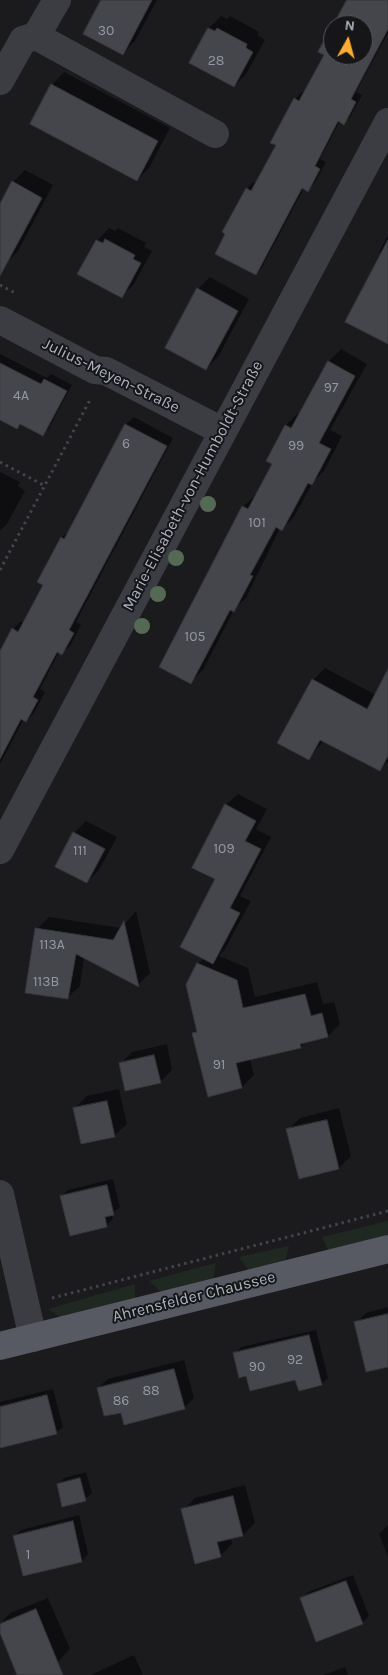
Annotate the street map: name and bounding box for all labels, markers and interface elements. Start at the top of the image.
north arrow [323,15,373,65]
text: N [344,17,356,35]
house number: 30 [98,23,114,39]
house number: 28 [208,53,224,69]
street label: Julius-Meyen-Straße [39,334,183,418]
street label: Marie-Elisabeth-von-Humboldt-Straße [119,358,267,614]
house number: 97 [324,380,338,396]
house number: 4A [13,388,29,404]
house number: 6 [122,436,130,452]
house number: 99 [288,438,304,454]
house number: 101 [248,515,266,531]
house number: 105 [185,629,205,645]
house number: 109 [213,841,235,857]
house number: 111 [73,843,87,859]
house number: 113A [39,937,65,953]
house number: 113B [33,974,59,990]
house number: 91 [213,1057,225,1073]
street label: Ahrensfelder Chaussee [111,1267,277,1327]
house number: 92 [287,1352,303,1368]
house number: 90 [249,1359,265,1375]
house number: 88 [142,1383,160,1399]
house number: 86 [113,1393,129,1409]
house number: 1 [26,1547,30,1563]

